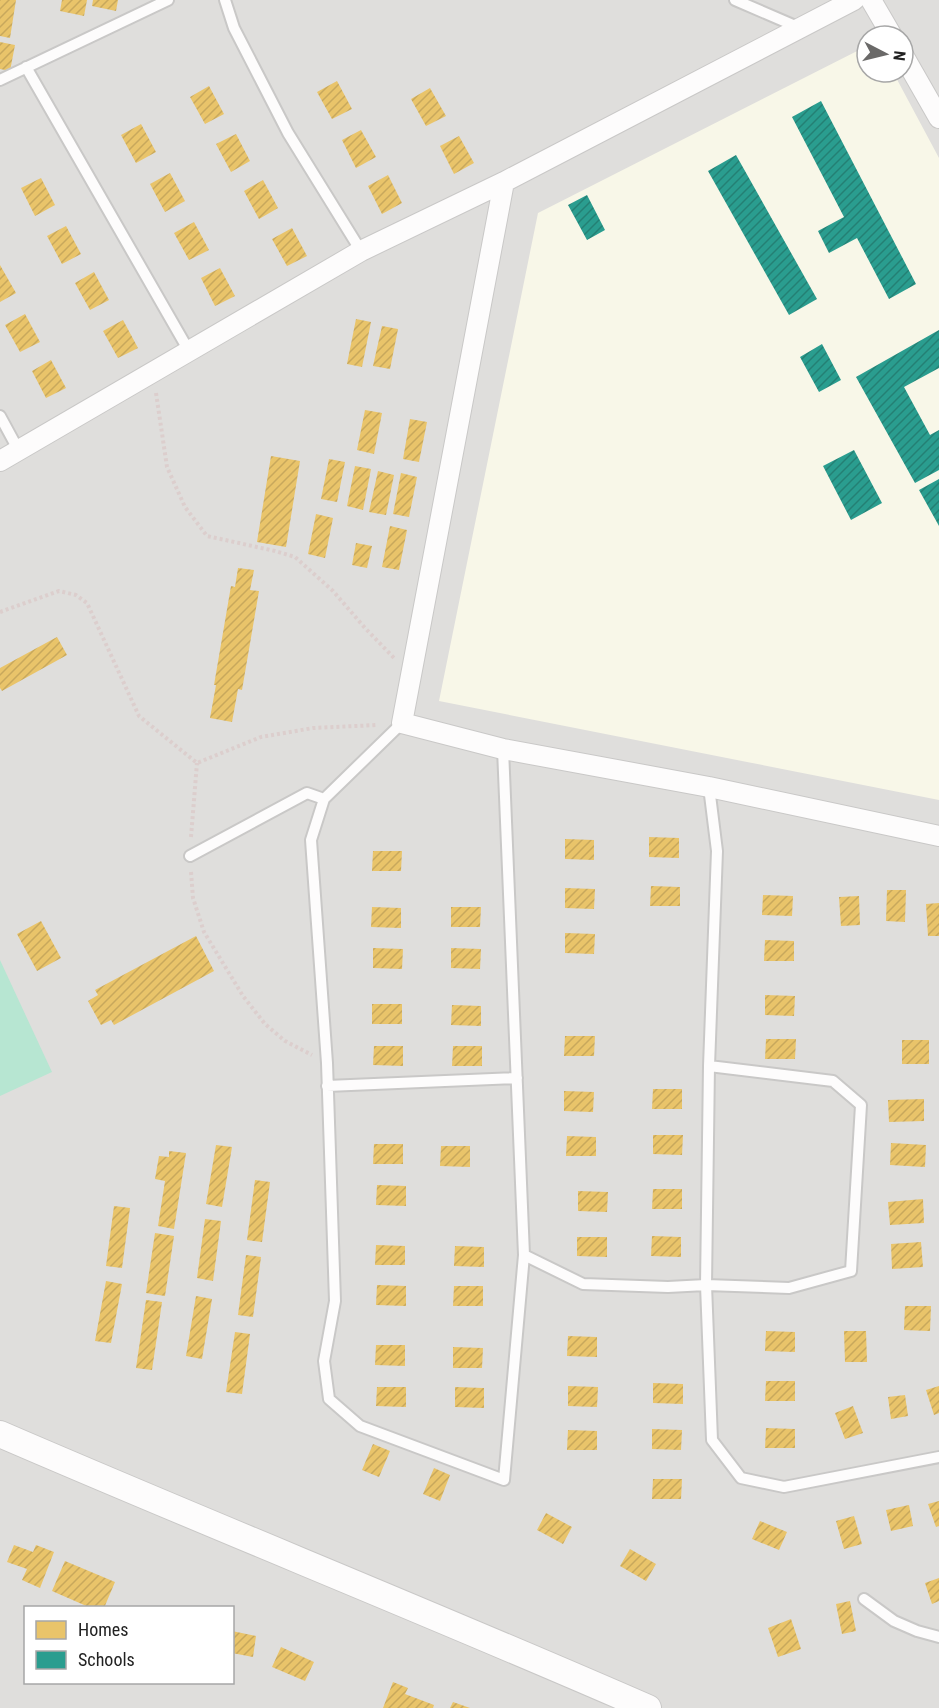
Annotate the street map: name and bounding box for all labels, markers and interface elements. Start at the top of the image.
north arrow [855,24,915,84]
text: N [889,50,909,62]
legend [24,1606,234,1684]
text: Homes [78,1619,128,1640]
text: Schools [78,1649,135,1670]

